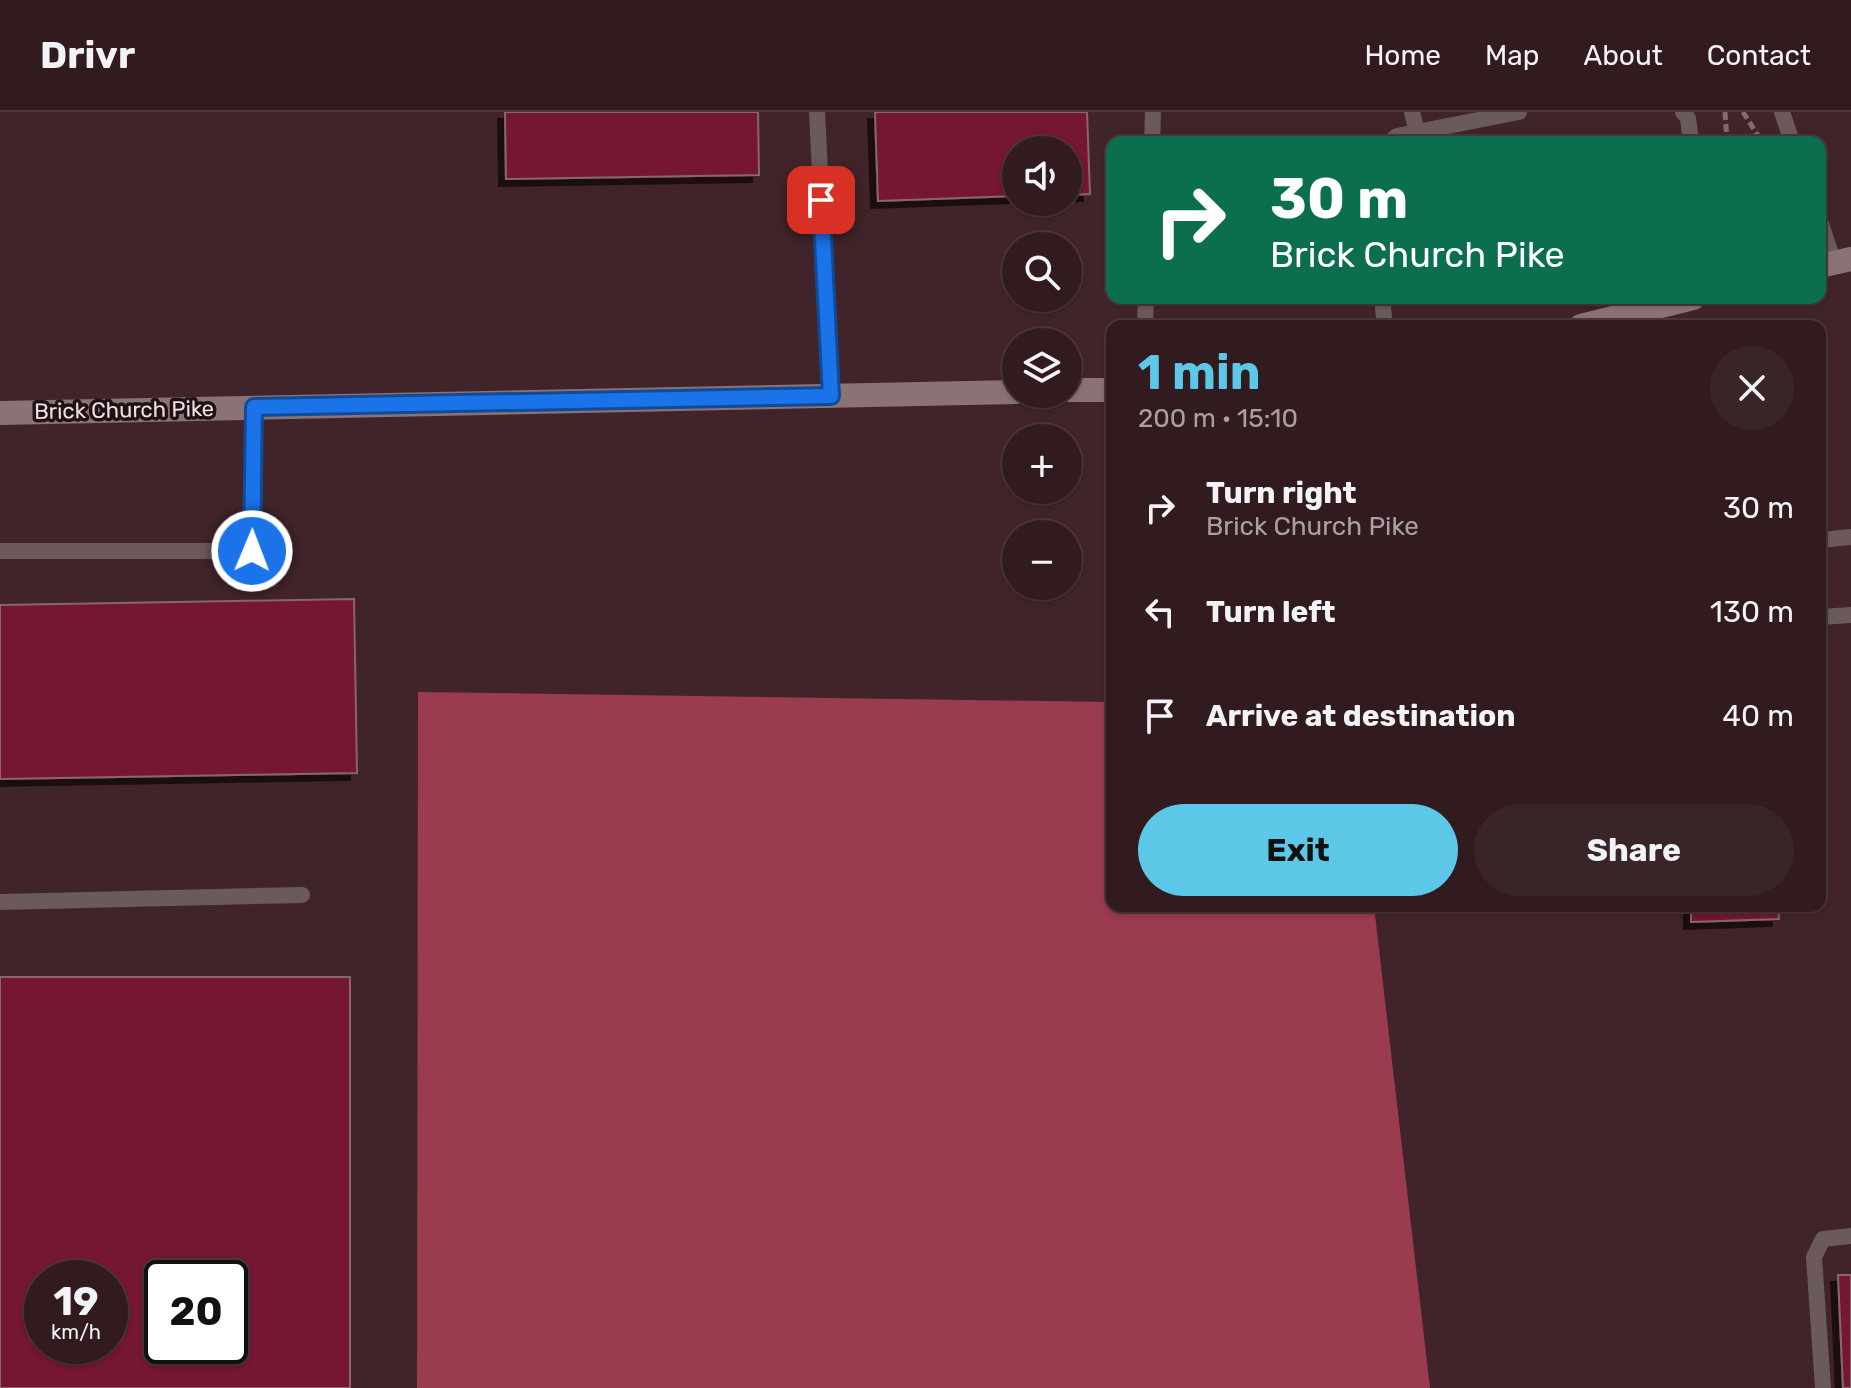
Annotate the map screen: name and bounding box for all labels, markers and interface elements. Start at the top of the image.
text: Drivr [40,32,135,78]
text: Home [1364,39,1441,72]
text: Map [1485,39,1539,72]
text: About [1583,39,1663,72]
text: Contact [1707,39,1811,72]
map controls [1002,136,1082,600]
button: sound [1002,136,1082,216]
pin [787,166,855,234]
text: 30 m [1270,166,1408,232]
icon: right [1138,168,1242,272]
icon: arrive [799,178,843,222]
button: search [1002,232,1082,312]
text: Brick Church Pike [1270,233,1565,276]
button: layers [1002,328,1082,408]
text: 1 min [1138,344,1261,401]
button: close [1710,346,1794,430]
street label: Brick Church Pike [34,395,214,425]
text: 200 m · 15:10 [1138,403,1298,434]
button: + [1002,424,1082,504]
text: Turn right [1206,475,1357,511]
icon: right [1138,486,1182,530]
text: 30 m [1723,490,1794,526]
position arrow [210,509,294,593]
text: Brick Church Pike [1206,511,1419,542]
button: − [1002,520,1082,600]
icon: left [1138,590,1182,634]
text: Turn left [1206,594,1336,630]
text: 130 m [1710,594,1794,630]
icon: arrive [1138,694,1182,738]
text: Arrive at destination [1206,698,1516,734]
text: 40 m [1722,698,1794,734]
button: Exit [1138,804,1458,896]
button: Share [1474,804,1794,896]
speed limit sign: 20 [144,1260,248,1364]
text: 19 [53,1278,99,1325]
text: km/h [51,1320,101,1344]

